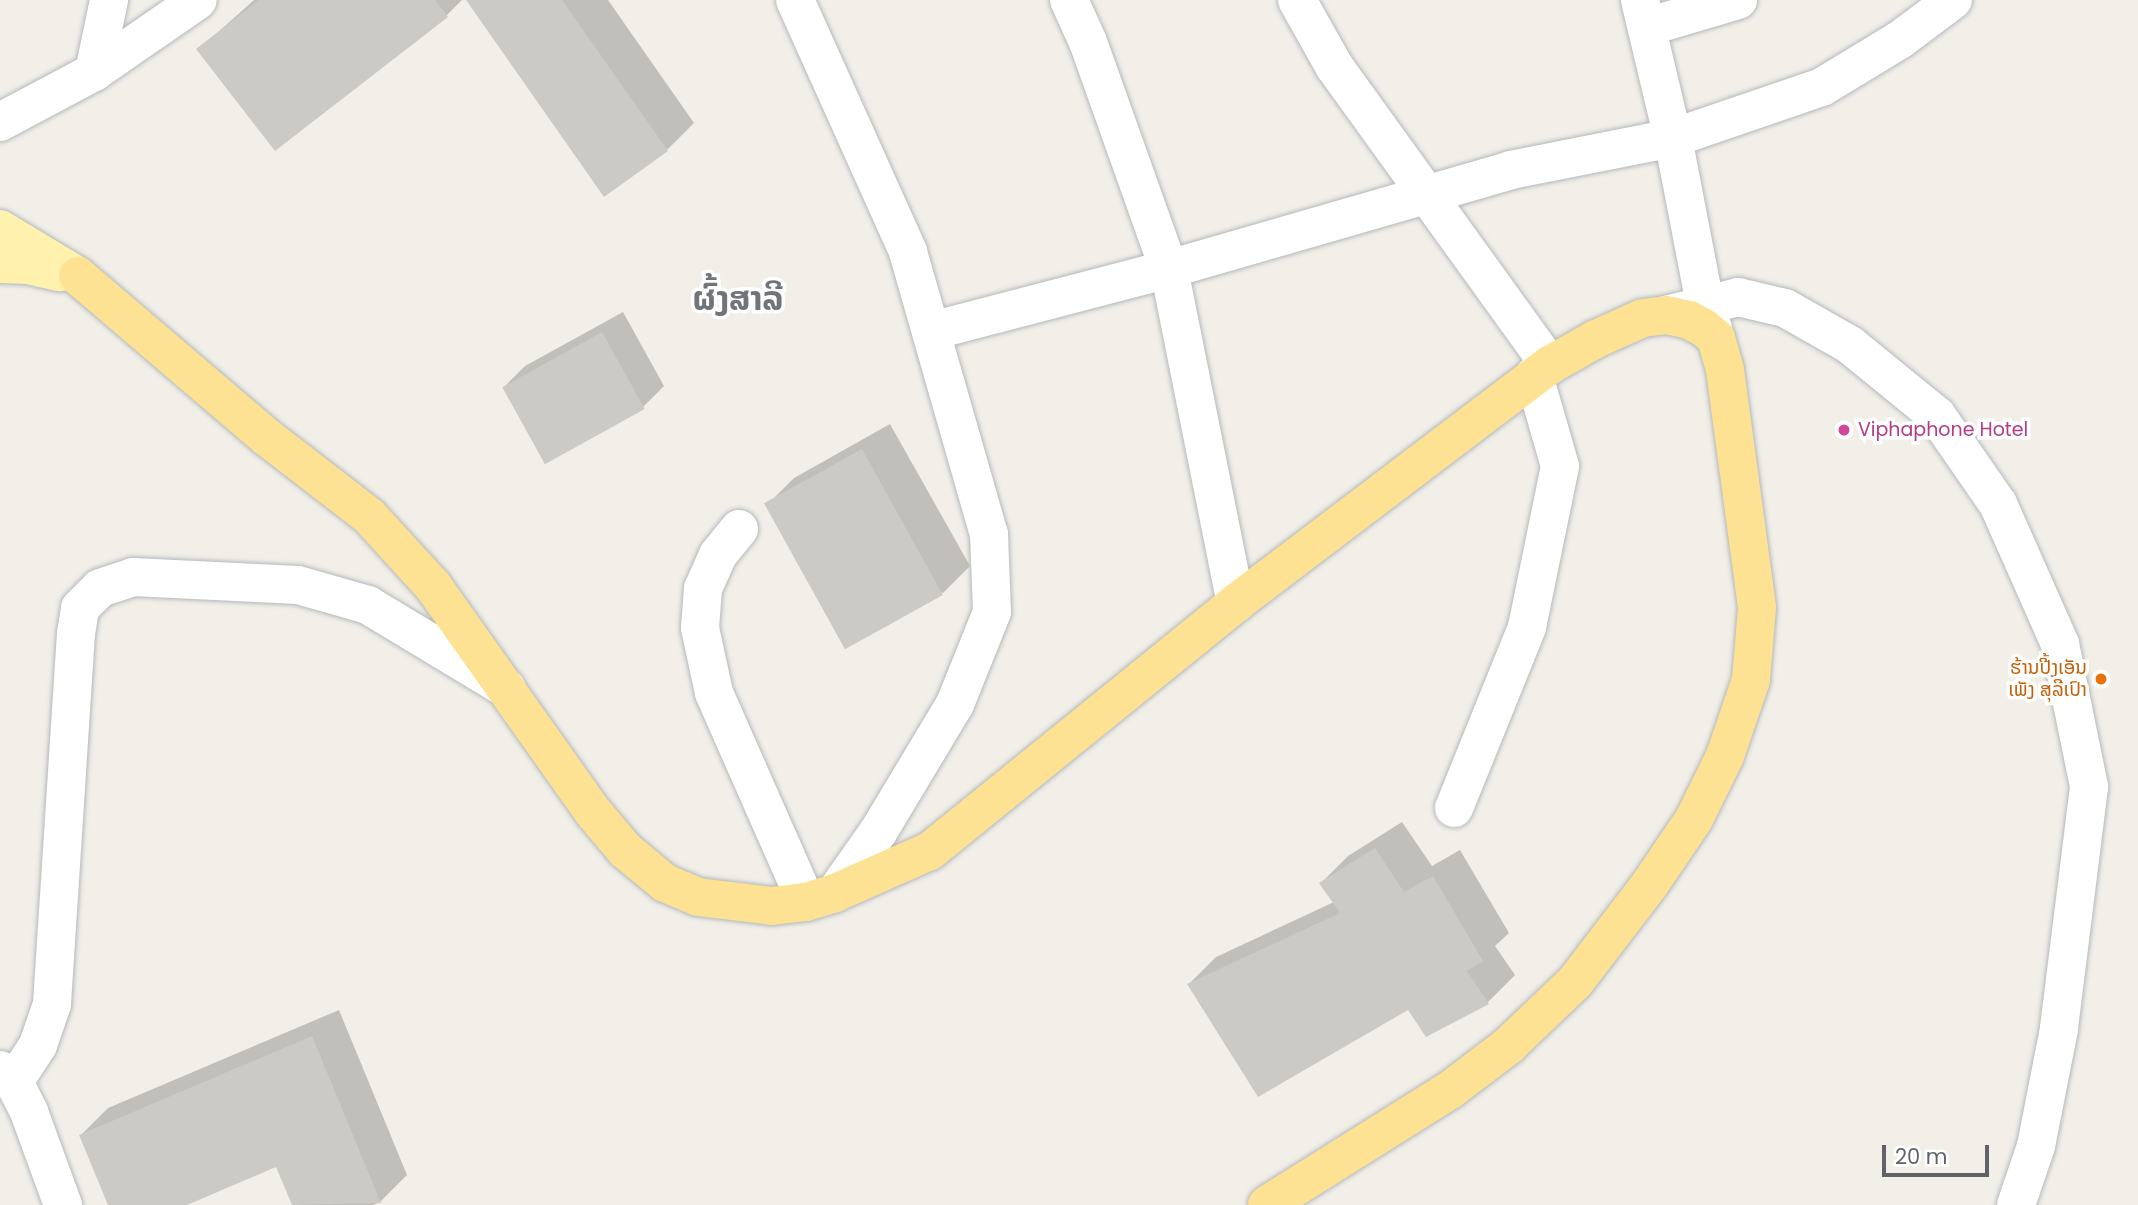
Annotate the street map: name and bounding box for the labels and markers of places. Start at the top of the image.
place label: Viphaphone Hotel [1858,419,2028,441]
marker: Viphaphone Hotel [1836,422,1852,438]
place label: ຮ້ານປີ້ງເອັນ ເພັງ ສຸລີເປົາ [2009,657,2087,701]
marker: ຮ້ານປີ້ງເອັນ ເພັງ ສຸລີເປົາ [2093,671,2109,687]

